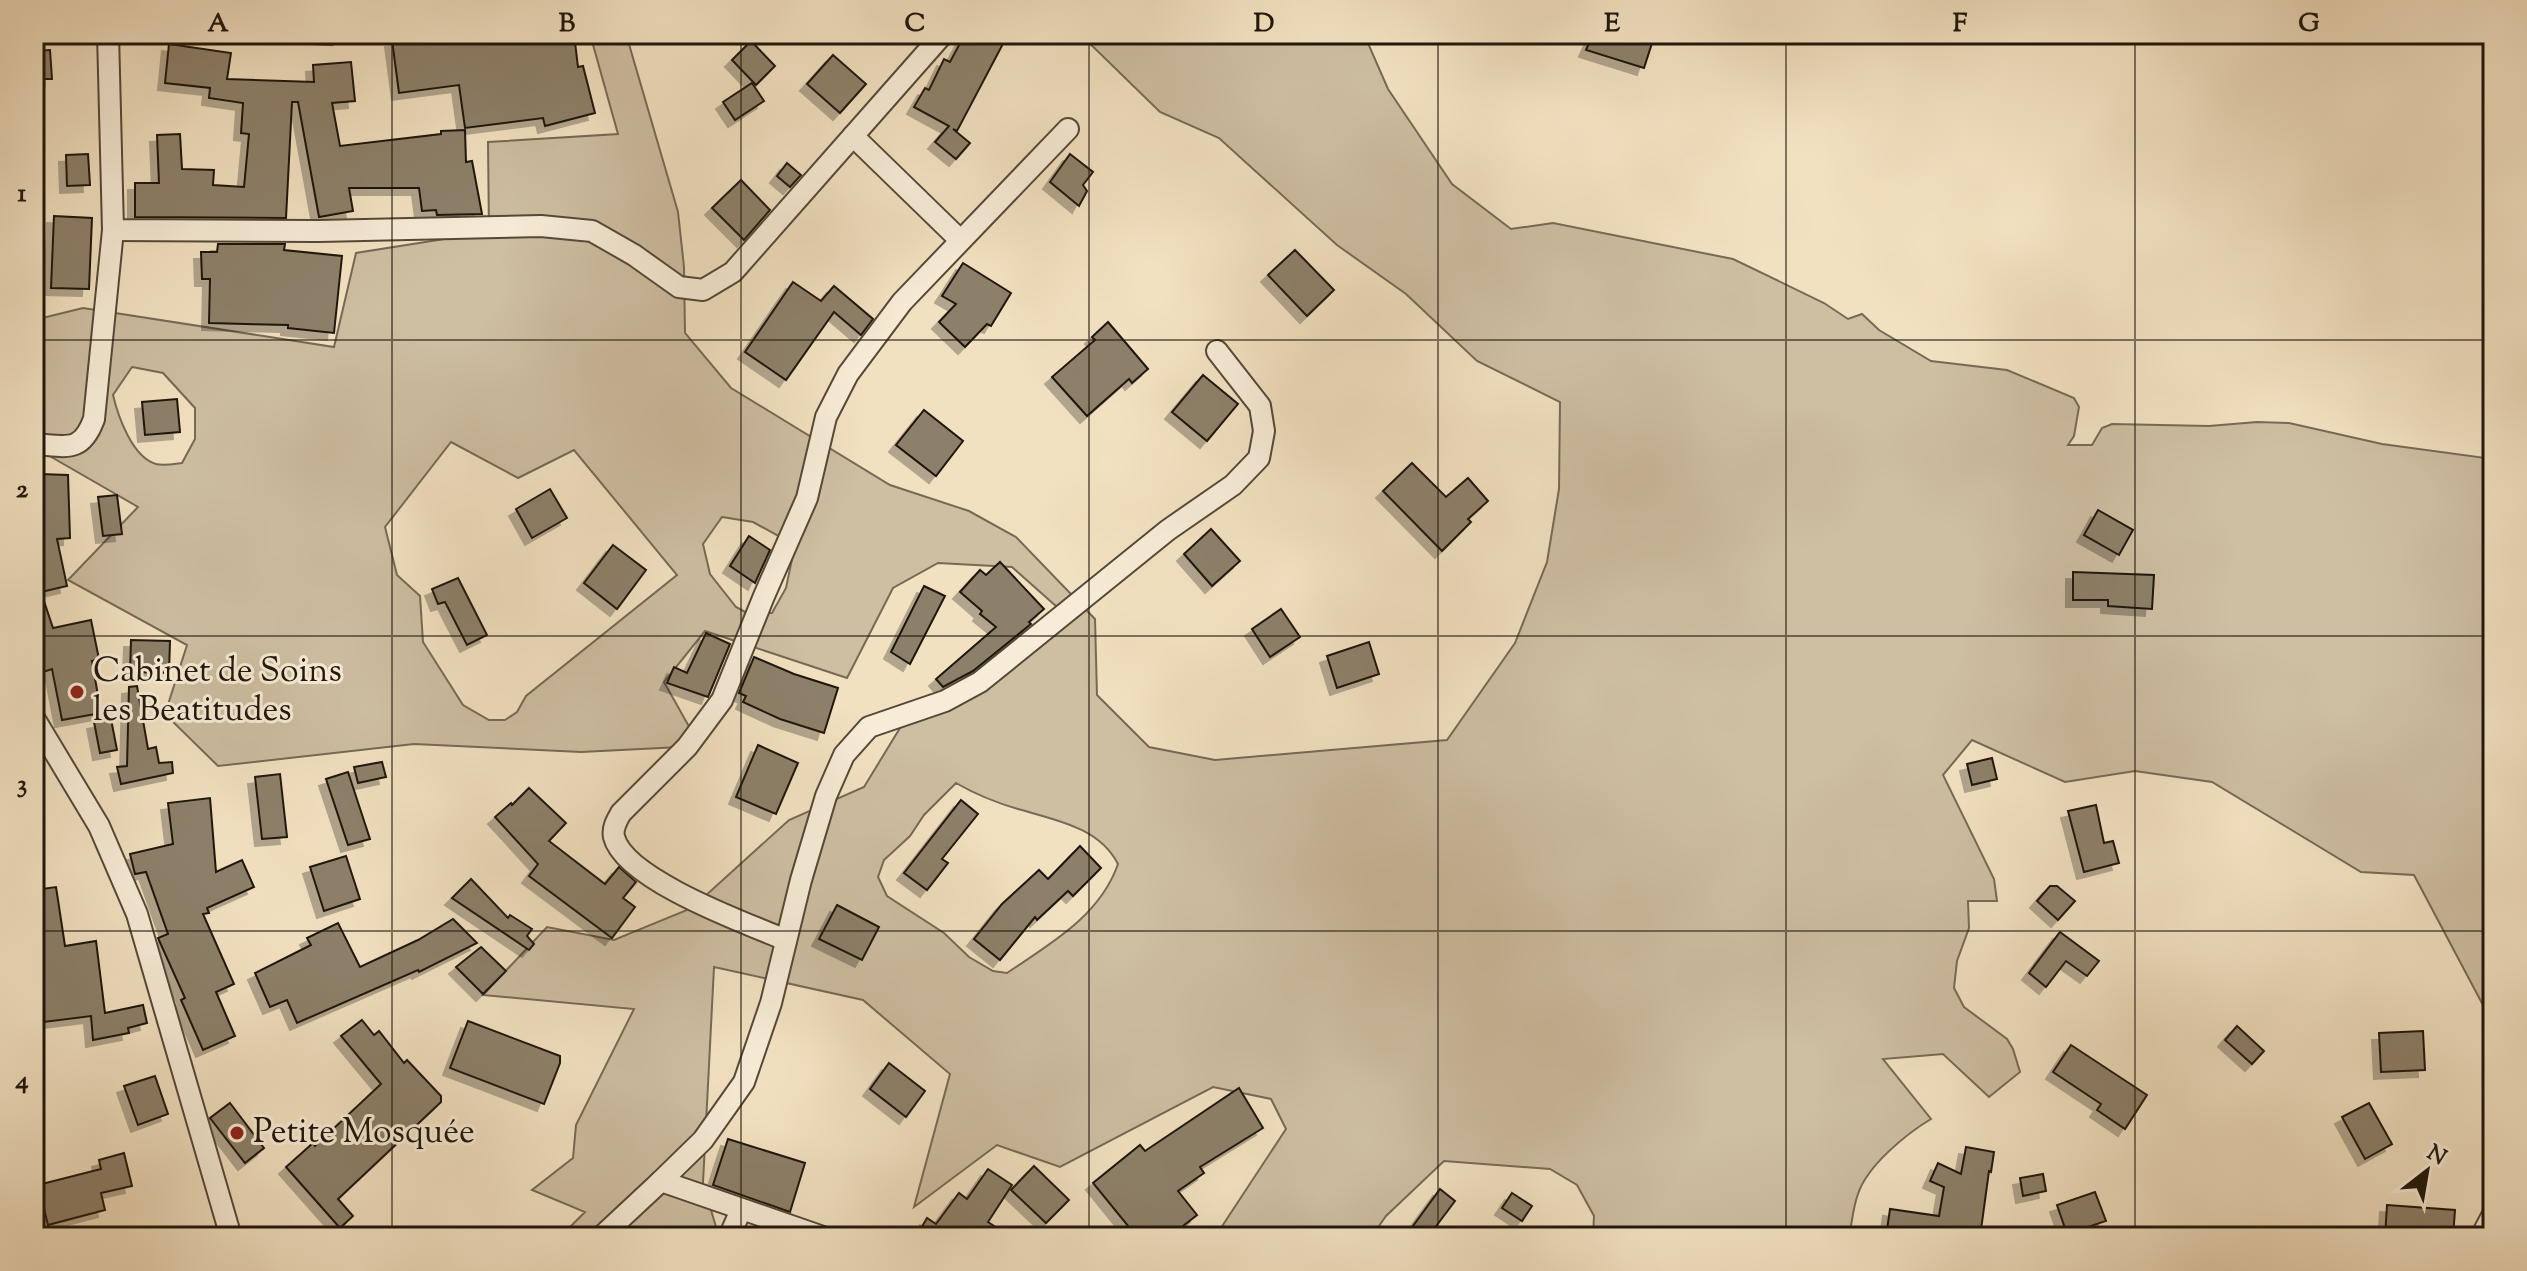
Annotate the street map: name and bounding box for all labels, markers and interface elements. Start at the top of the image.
text: A [207,6,229,43]
text: B [559,6,576,43]
text: C [905,6,925,43]
text: D [1254,6,1274,43]
text: E [1604,6,1620,43]
text: F [1953,6,1968,43]
text: G [2298,6,2320,43]
text: 1 [18,176,27,213]
text: 2 [16,472,29,509]
place label: Cabinet de Soins les Beatitudes [93,648,342,736]
marker: Cabinet de Soins les Beatitudes [68,683,86,701]
text: 3 [17,767,27,804]
text: 4 [14,1063,29,1100]
place label: Petite Mosquée [253,1109,475,1158]
marker: Petite Mosquée [228,1124,246,1142]
north arrow [2387,1131,2467,1211]
text: N [2420,1138,2452,1175]

